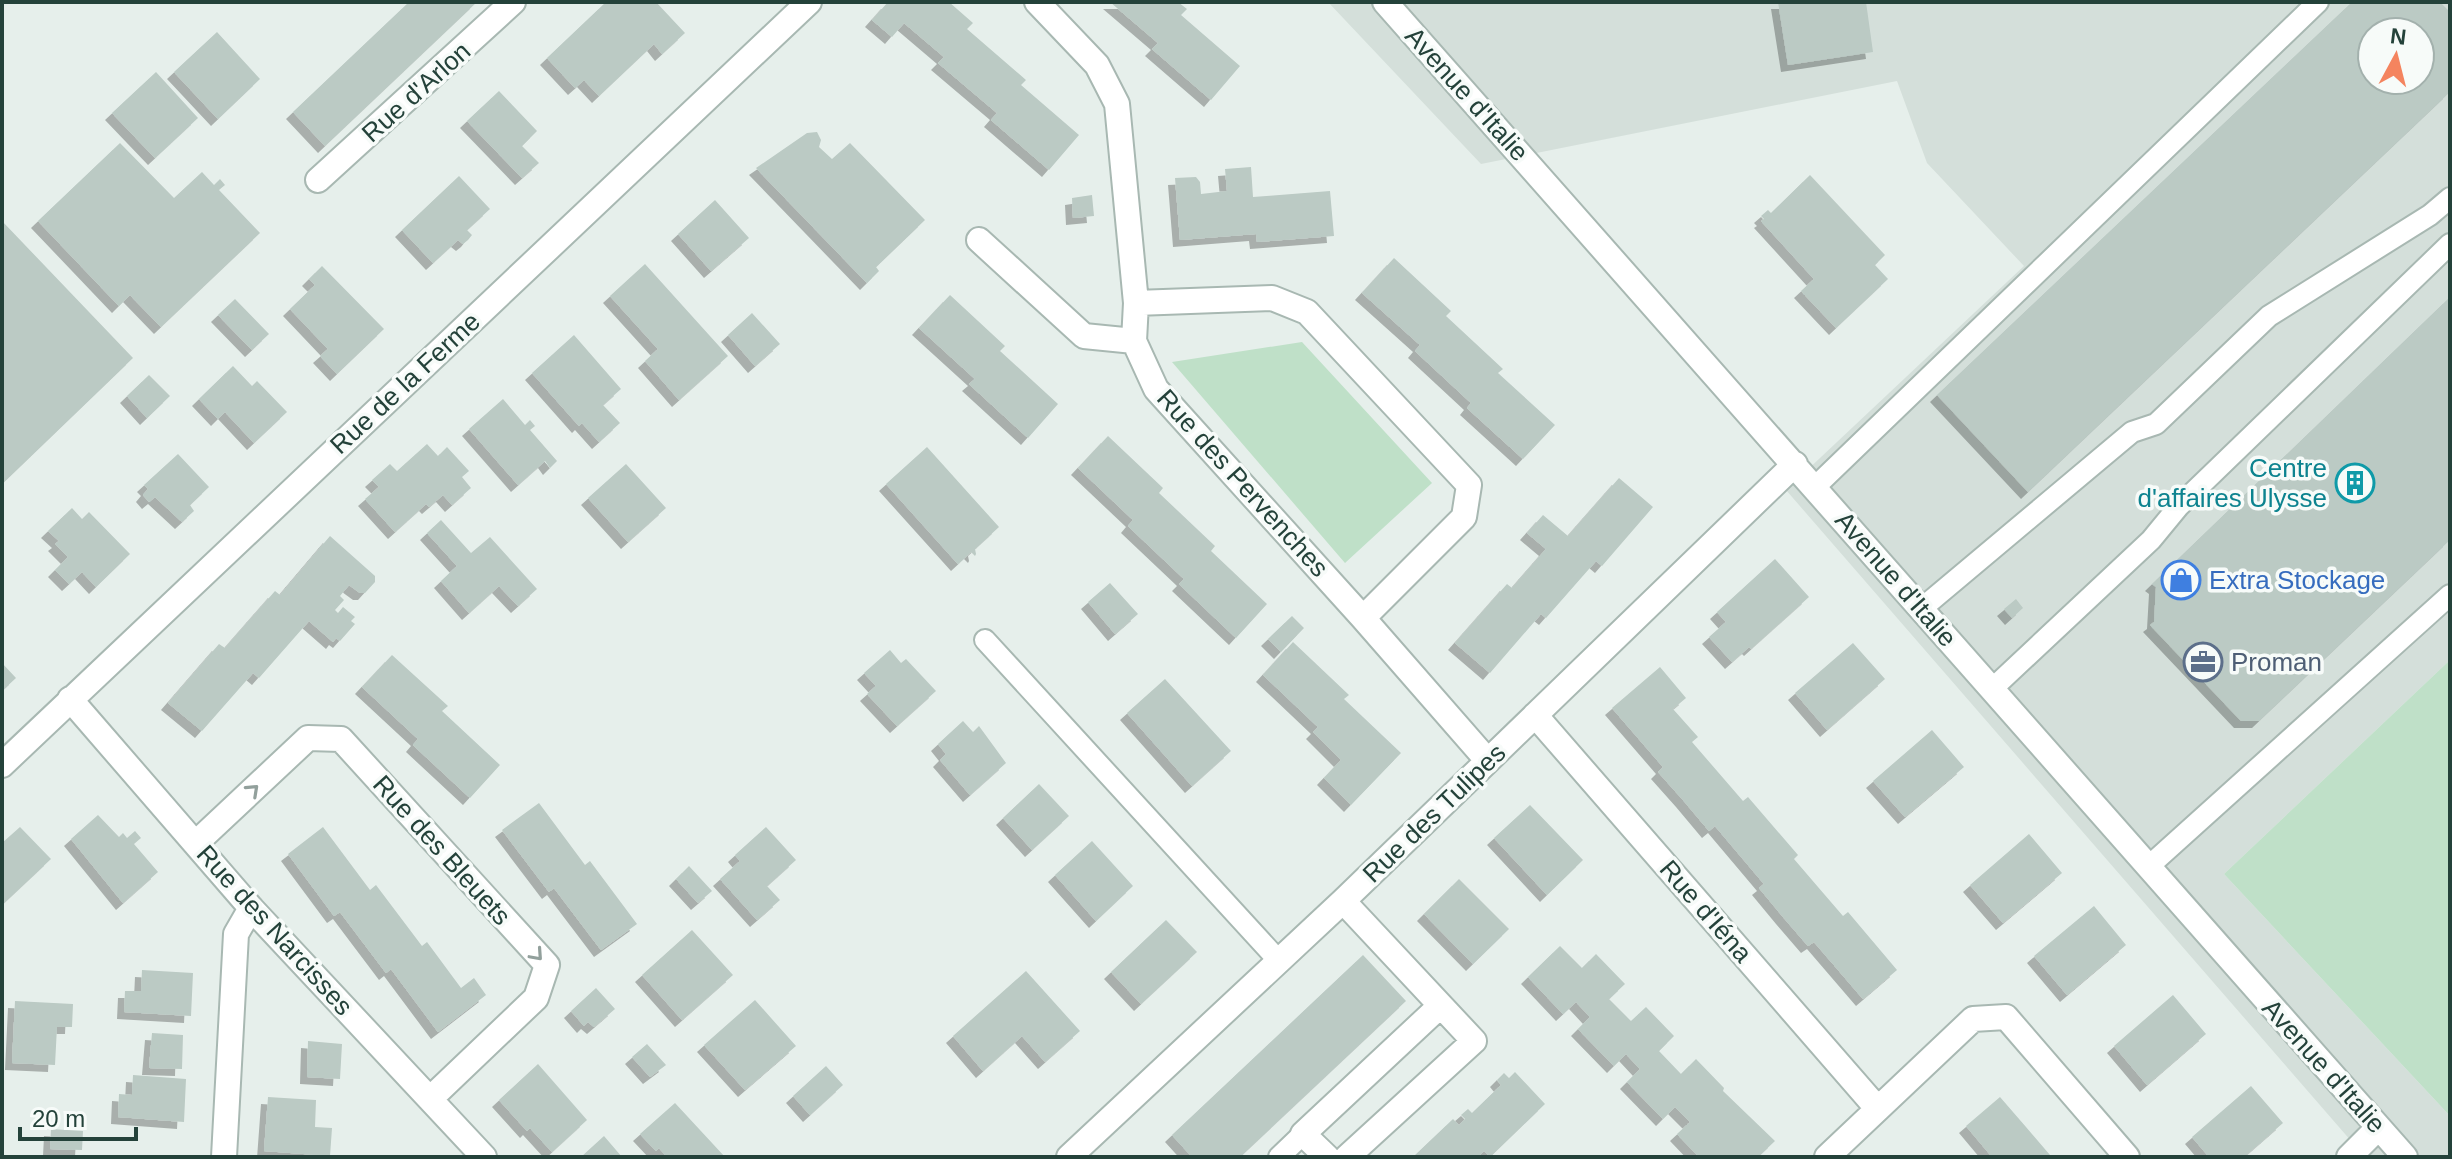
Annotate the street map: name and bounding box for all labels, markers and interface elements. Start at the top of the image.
north arrow [2356,16,2436,96]
street label: Avenue d'Italie [1399,21,1535,167]
text: N [2389,23,2408,50]
street label: Rue d'Arlon [356,36,476,148]
street label: Rue de la Ferme [324,306,486,460]
street label: Rue des Pervenches [1151,383,1335,583]
place label: Centre d'affaires Ulysse [2138,453,2327,513]
building icon: Centre d'affaires Ulysse [2334,462,2376,504]
street label: Avenue d'Italie [1829,505,1963,653]
shop icon: Extra Stockage [2160,559,2202,601]
place label: Extra Stockage [2209,565,2385,595]
office icon: Proman [2182,641,2224,683]
place label: Proman [2231,647,2322,677]
street label: Rue des Tulipes [1357,737,1511,889]
street label: Rue des Bleuets [367,769,517,931]
one-way arrow [243,785,258,799]
street label: Rue des Narcisses [191,839,359,1021]
street label: Rue d'Iéna [1654,854,1759,968]
one-way arrow [528,946,543,960]
street label: Avenue d'Italie [2256,993,2392,1139]
scale bar [20,1091,136,1141]
text: 20 m [32,1105,85,1132]

